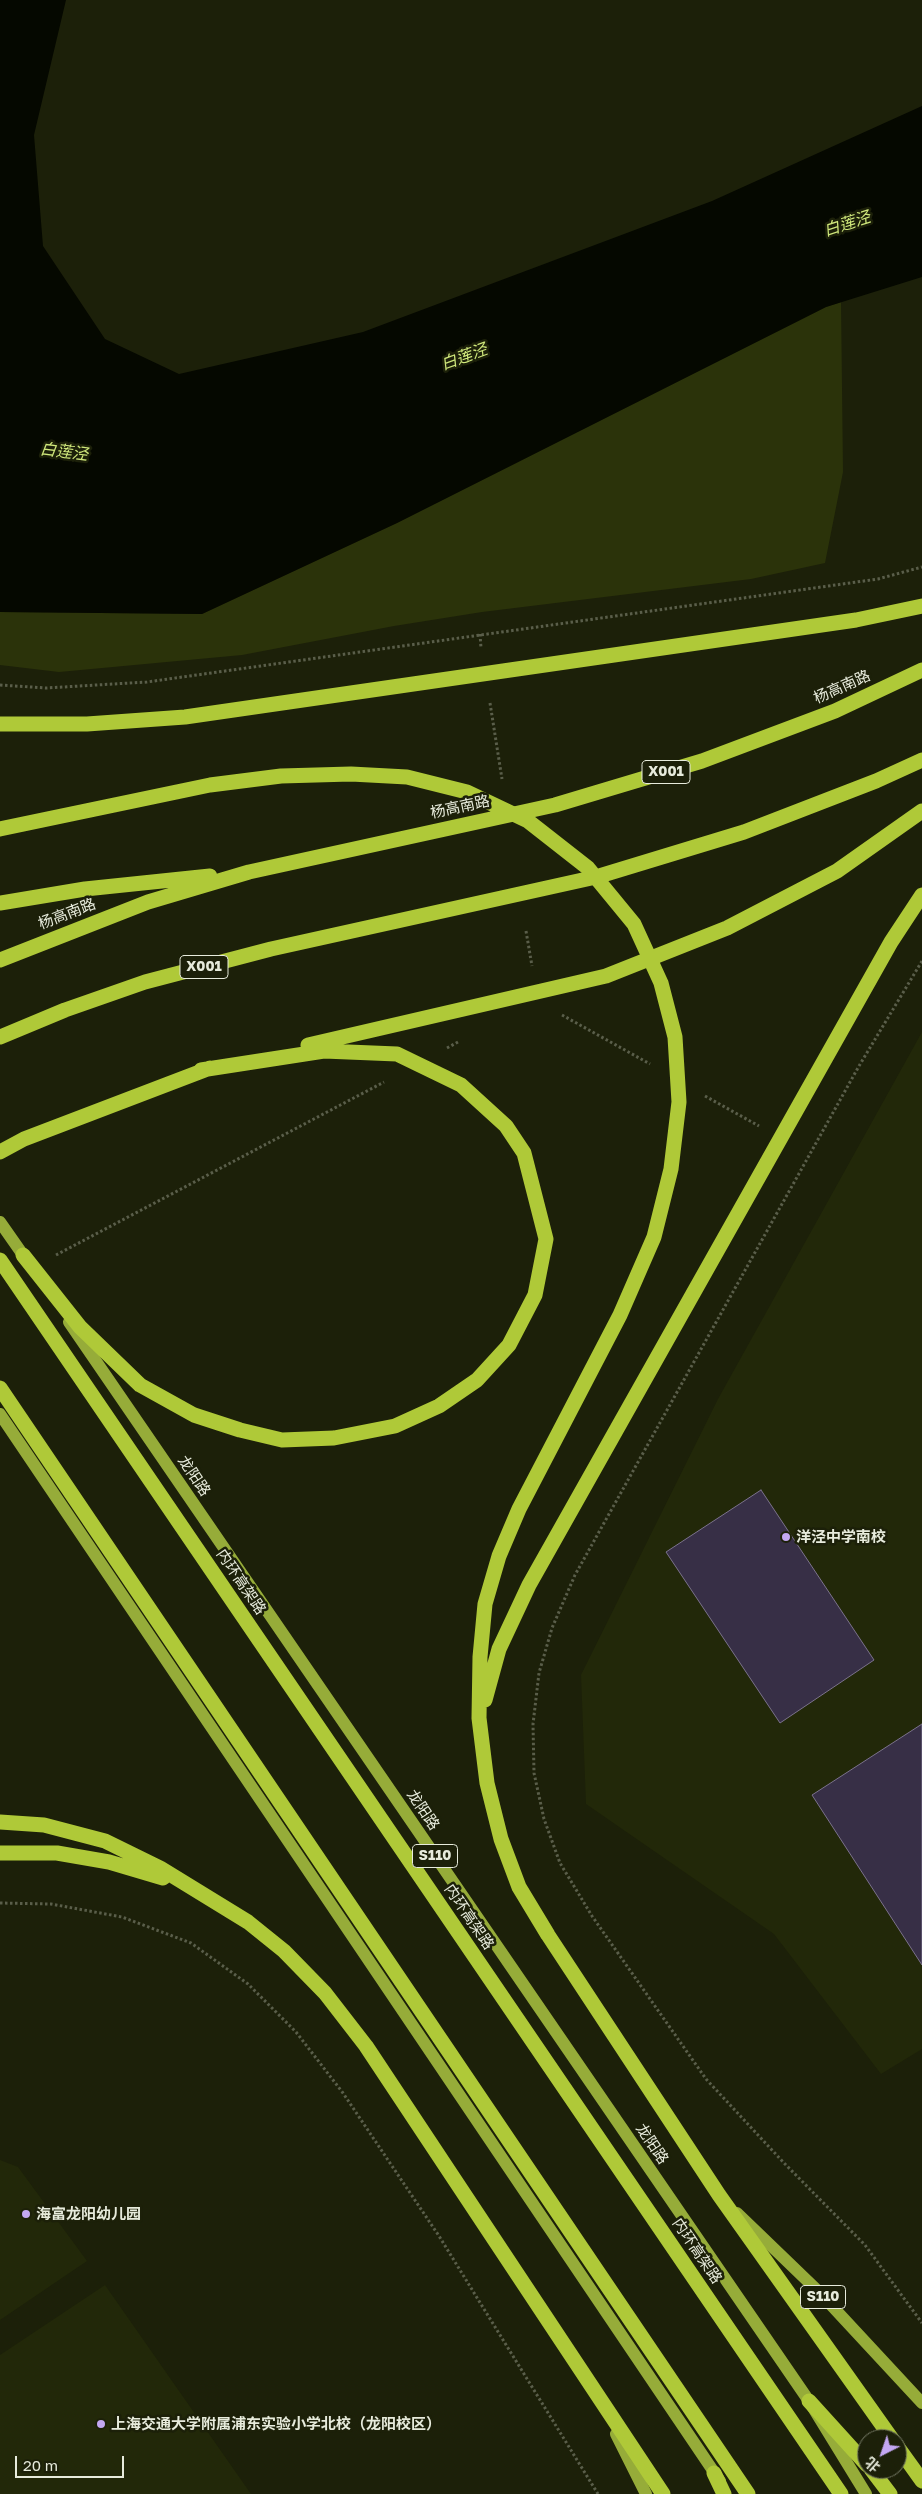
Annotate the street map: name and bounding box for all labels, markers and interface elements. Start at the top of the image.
water label: 白莲泾 [821,207,873,241]
water label: 白莲泾 [438,340,490,374]
water label: 白莲泾 [39,440,89,464]
street label: 杨高南路 [811,667,873,707]
road number: X001 [642,760,690,784]
street label: 杨高南路 [429,792,491,822]
street label: 杨高南路 [36,895,98,933]
road number: X001 [180,956,228,979]
street label: 龙阳路 [174,1452,214,1500]
place label: 洋泾中学南校 [796,1528,886,1546]
marker: 洋泾中学南校 [780,1531,792,1543]
street label: 内环高架路 [213,1546,269,1618]
street label: 龙阳路 [403,1786,443,1834]
road number: S110 [412,1844,458,1868]
street label: 内环高架路 [441,1881,497,1953]
street label: 龙阳路 [632,2120,672,2168]
place label: 海富龙阳幼儿园 [36,2205,141,2223]
marker: 海富龙阳幼儿园 [20,2208,32,2220]
street label: 内环高架路 [669,2215,725,2287]
road number: S110 [800,2286,846,2308]
place label: 上海交通大学附属浦东实验小学北校（龙阳校区） [111,2415,441,2433]
marker: 上海交通大学附属浦东实验小学北校（龙阳校区） [95,2418,107,2430]
north arrow [857,2429,907,2479]
scale bar [18,2446,126,2478]
text: 北 [862,2454,883,2476]
text: 20 m [23,2456,58,2474]

